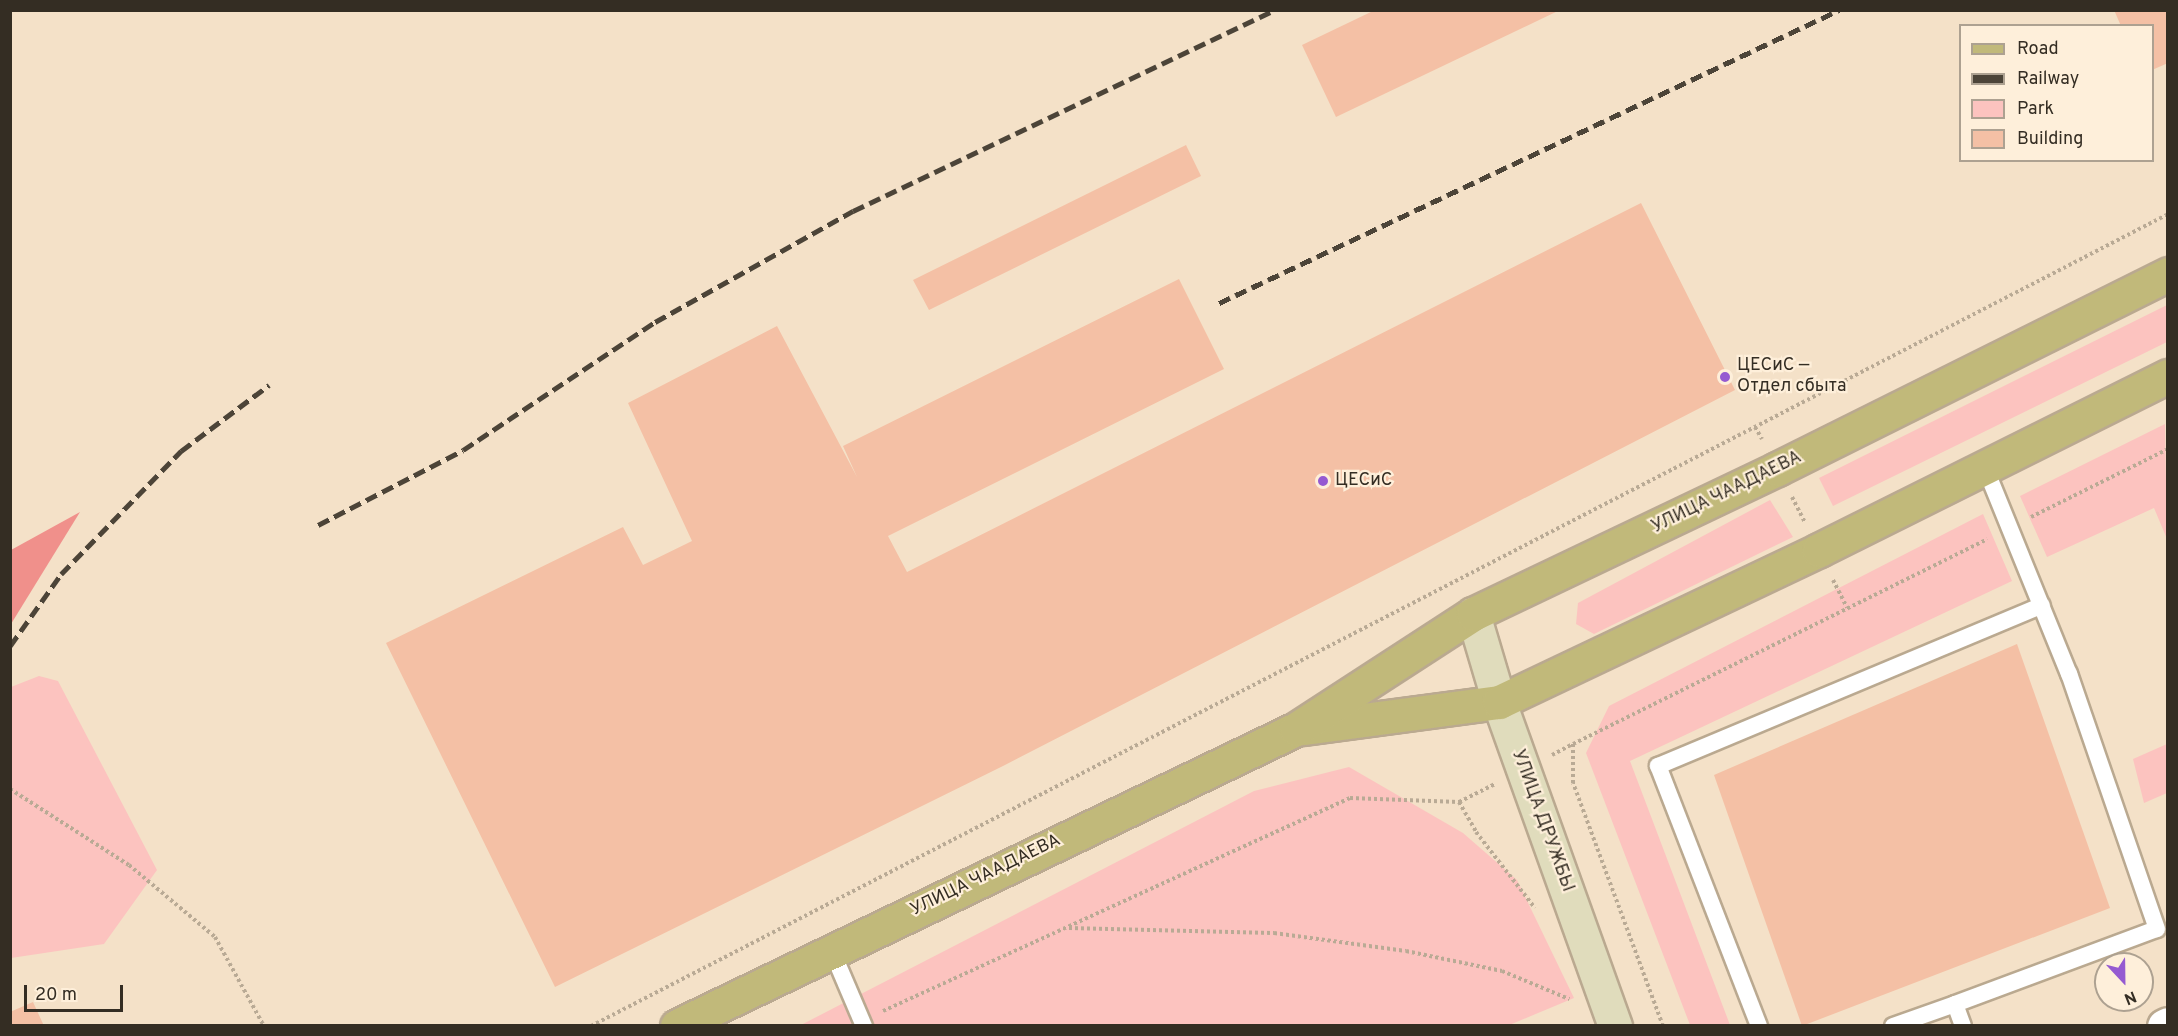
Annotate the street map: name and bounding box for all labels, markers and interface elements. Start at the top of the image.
legend [1959,24,2154,162]
text: Road [2017,38,2059,61]
text: Railway [2017,68,2079,91]
text: Park [2017,98,2054,121]
text: Building [2017,128,2083,151]
place label: ЦЕСиС — Отдел сбыта [1737,356,1847,398]
marker: ЦЕСиС — Отдел сбыта [1718,370,1732,384]
street label: УЛИЦА ЧААДАЕВА [1648,447,1806,539]
place label: ЦЕСиС [1335,470,1392,492]
marker: ЦЕСиС [1316,474,1330,488]
street label: УЛИЦА ДРУЖБЫ [1506,747,1578,895]
street label: УЛИЦА ЧААДАЕВА [907,830,1065,922]
north arrow [2094,952,2154,1012]
scale bar [27,973,126,1011]
text: 20 m [35,984,77,1007]
text: N [2121,985,2139,1008]

